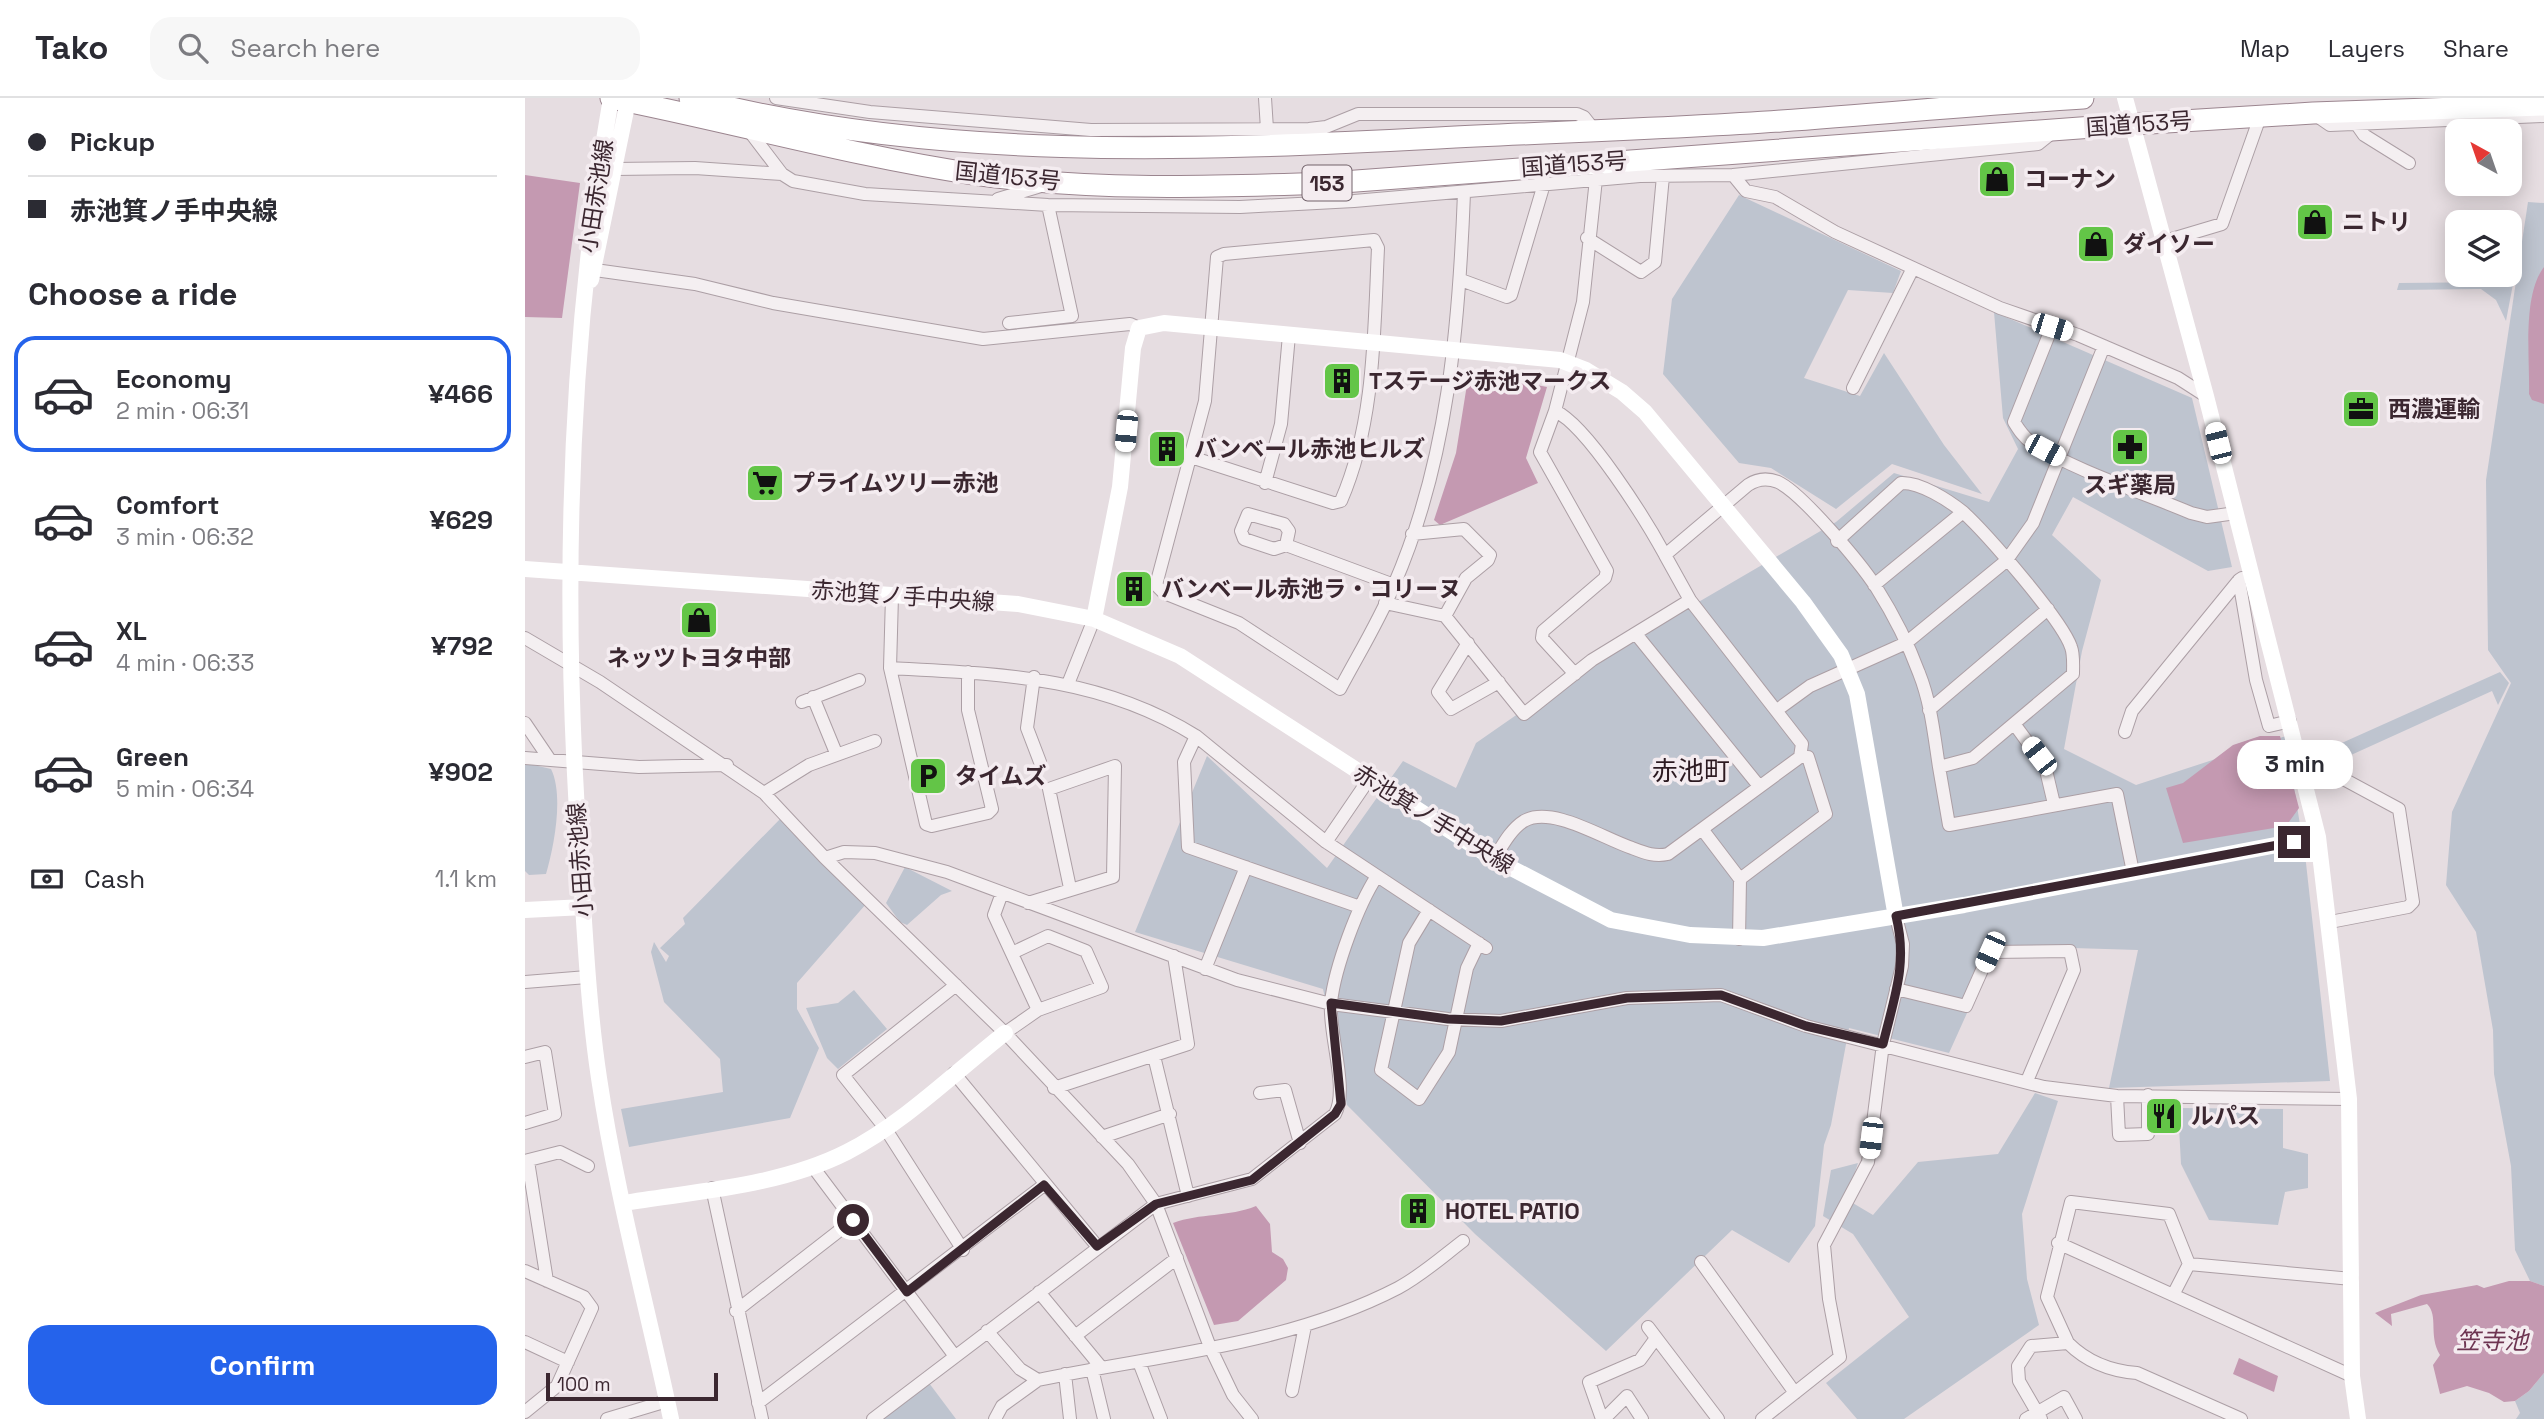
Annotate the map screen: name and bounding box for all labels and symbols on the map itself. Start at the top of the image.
street label: 国道153号 [2085,105,2193,143]
north arrow [2445,119,2522,196]
street label: 小田赤池線 [572,137,620,255]
street label: 国道153号 [1520,145,1628,183]
street label: 国道153号 [954,156,1062,196]
shop icon: コーナン [1976,158,2018,200]
place label: コーナン [2024,164,2116,194]
road number: 153 [1303,166,1351,200]
shop icon: ニトリ [2294,201,2336,243]
place label: ニトリ [2342,207,2411,237]
shop icon: ダイソー [2075,223,2117,265]
place label: ダイソー [2123,229,2215,259]
car [2029,311,2076,343]
building icon: Tステージ赤池マークス [1321,360,1363,402]
place label: Tステージ赤池マークス [1369,366,1611,396]
office icon: 西濃運輸 [2340,388,2382,430]
place label: 西濃運輸 [2388,394,2480,424]
car [1114,409,1139,453]
car [2203,420,2234,466]
pharmacy icon: スギ薬局 [2109,426,2151,468]
building icon: バンベール赤池ヒルズ [1146,428,1188,470]
car [2022,431,2069,469]
place label: バンベール赤池ヒルズ [1194,434,1425,464]
supermarket icon: プライムツリー赤池 [744,462,786,504]
place label: プライムツリー赤池 [792,468,999,498]
place label: スギ薬局 [2084,470,2176,500]
building icon: バンベール赤池ラ・コリーヌ [1113,568,1155,610]
place label: バンベール赤池ラ・コリーヌ [1161,574,1461,604]
street label: 赤池箕ノ手中央線 [810,575,996,617]
shop icon: ネッツトヨタ中部 [678,599,720,641]
place label: ネッツトヨタ中部 [607,643,791,673]
car [2018,733,2061,779]
callout: 3 min [2236,740,2352,790]
district label: 赤池町 [1652,754,1730,788]
parking icon: タイムズ [907,755,949,797]
street label: 赤池箕ノ手中央線 [1348,758,1520,880]
place label: タイムズ [955,761,1047,791]
street label: 小田赤池線 [561,802,599,918]
route end [2278,826,2310,858]
car [1972,929,2009,975]
restaurant icon: ルパス [2143,1095,2185,1137]
place label: ルパス [2191,1101,2260,1131]
car [1859,1116,1884,1160]
building icon: HOTEL PATIO [1397,1190,1439,1232]
place label: HOTEL PATIO [1445,1196,1580,1226]
route start [837,1204,869,1236]
water label: 笠寺池 [2456,1325,2530,1356]
scale bar [546,1370,717,1402]

